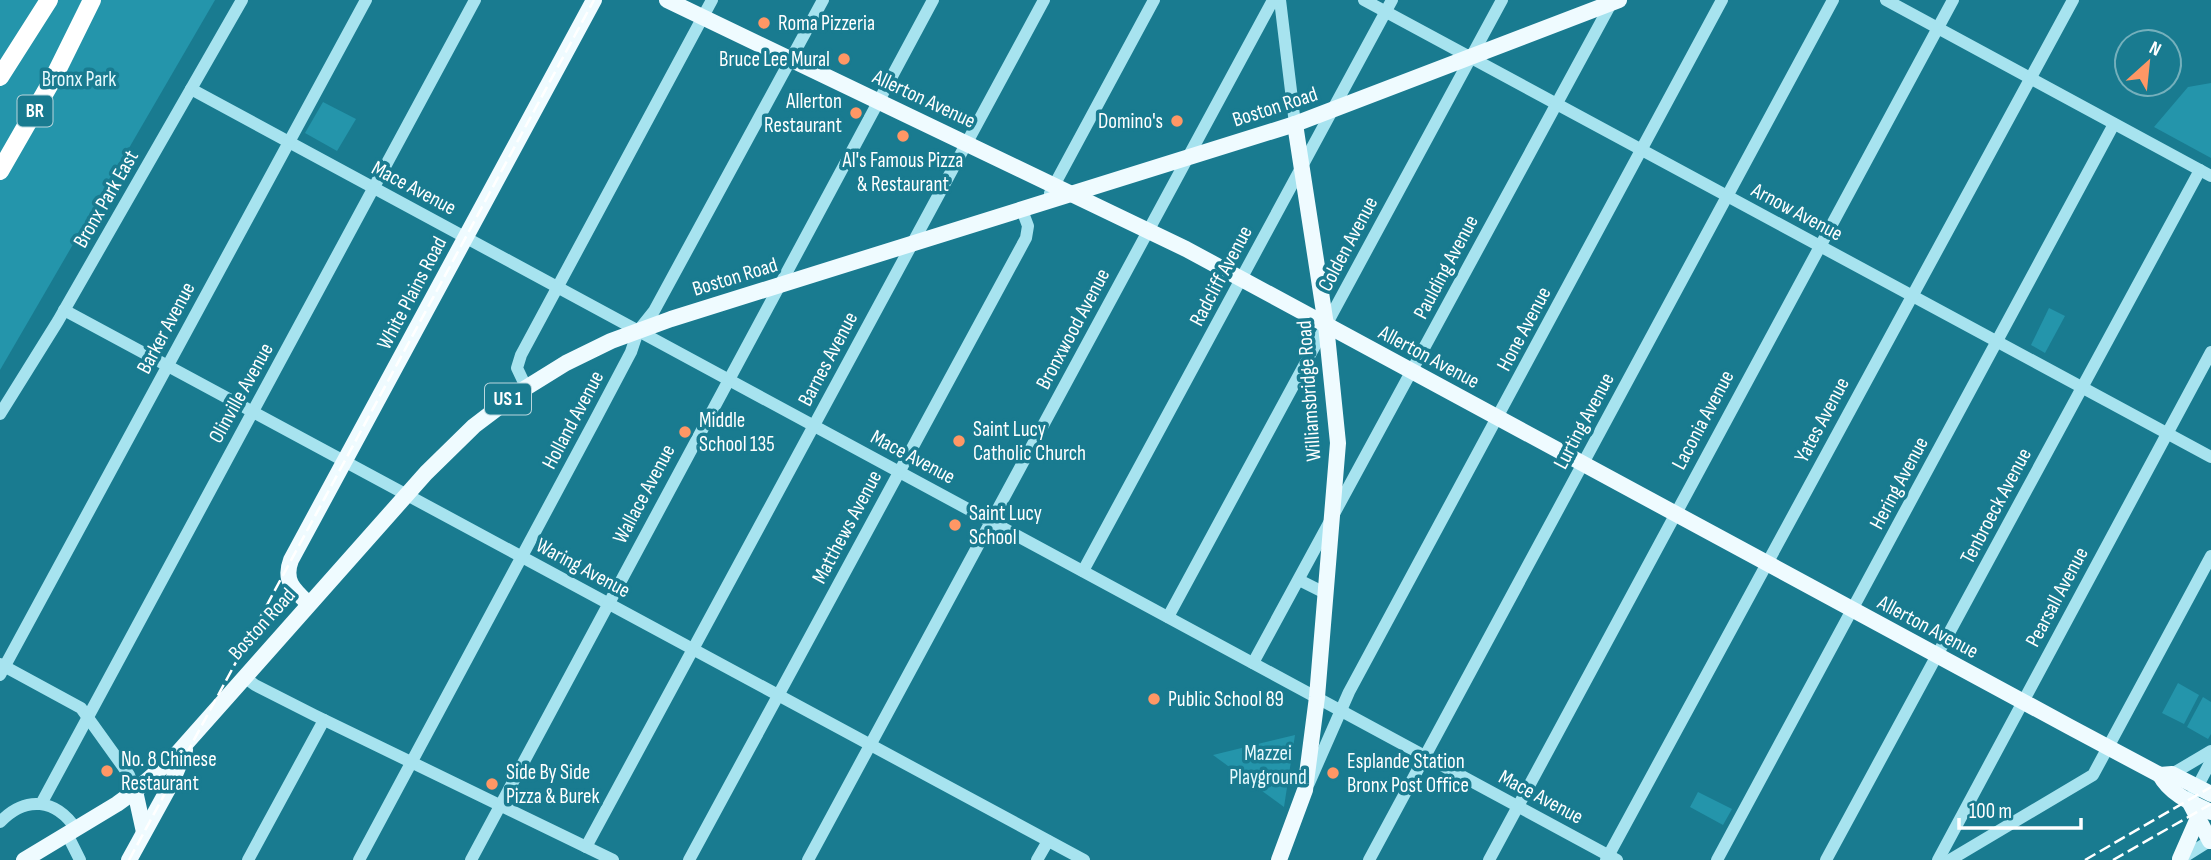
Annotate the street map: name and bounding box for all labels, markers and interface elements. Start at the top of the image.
place label: Roma Pizzeria [778,11,875,36]
marker: Roma Pizzeria [756,15,772,31]
north arrow [2113,28,2183,98]
text: N [2145,37,2165,62]
place label: Bruce Lee Mural [719,47,830,72]
marker: Bruce Lee Mural [836,51,852,67]
street label: Allerton Avenue [868,64,979,134]
park label: Bronx Park [42,67,116,92]
street label: Boston Road [1229,82,1321,132]
place label: Allerton Restaurant [764,89,842,138]
road number: BR [18,96,52,127]
marker: Allerton Restaurant [848,105,864,121]
place label: Domino's [1098,109,1163,134]
marker: Domino's [1169,113,1185,129]
marker: Al's Famous Pizza & Restaurant [895,128,911,144]
street label: Bronx Park East [68,146,144,252]
place label: Al's Famous Pizza & Restaurant [842,148,963,197]
street label: Mace Avenue [368,155,460,221]
street label: Arnow Avenue [1746,177,1847,246]
street label: Colden Avenue [1313,192,1383,296]
street label: Paulding Avenue [1408,211,1484,323]
street label: Radcliff Avenue [1184,222,1258,330]
street label: White Plains Road [372,232,452,354]
street label: Boston Road [689,252,781,302]
street label: Bronxwood Avenue [1031,264,1115,394]
street label: Barker Avenue [131,278,201,378]
street label: Hone Avenue [1491,283,1557,375]
street label: Barnes Avenue [793,308,863,410]
street label: Williamsbridge Road [1292,320,1326,462]
street label: Allerton Avenue [1374,320,1484,394]
street label: Olinville Avenue [203,339,279,447]
street label: Laconia Avenue [1666,366,1740,474]
street label: Holland Avenue [537,367,609,473]
street label: Lurting Avenue [1548,369,1620,473]
street label: Yates Avenue [1789,373,1855,467]
road number: US 1 [485,384,531,414]
place label: Middle School 135 [699,408,775,457]
place label: Saint Lucy Catholic Church [973,417,1086,466]
marker: Middle School 135 [677,424,693,440]
street label: Mace Avenue [867,424,959,490]
marker: Saint Lucy Catholic Church [951,433,967,449]
street label: Hering Avenue [1864,433,1934,533]
street label: Wallace Avenue [607,440,681,548]
street label: Tenbroeck Avenue [1955,444,2037,568]
street label: Matthews Avenue [807,466,887,588]
place label: Saint Lucy School [969,501,1042,550]
marker: Saint Lucy School [947,517,963,533]
street label: Waring Avenue [532,533,634,603]
street label: Pearsall Avenue [2020,543,2094,651]
street label: Boston Road [223,583,301,665]
street label: Allerton Avenue [1873,590,1983,664]
place label: Public School 89 [1168,687,1284,712]
marker: Public School 89 [1146,691,1162,707]
park label: Mazzei Playground [1229,741,1307,790]
place label: No. 8 Chinese Restaurant [121,747,217,796]
place label: Esplande Station Bronx Post Office [1347,749,1469,798]
place label: Side By Side Pizza & Burek [506,760,600,809]
marker: No. 8 Chinese Restaurant [99,763,115,779]
street label: Mace Avenue [1495,764,1587,830]
marker: Esplande Station Bronx Post Office [1325,765,1341,781]
marker: Side By Side Pizza & Burek [484,776,500,792]
scale bar [1959,786,2082,830]
text: 100 m [1969,799,2012,824]

